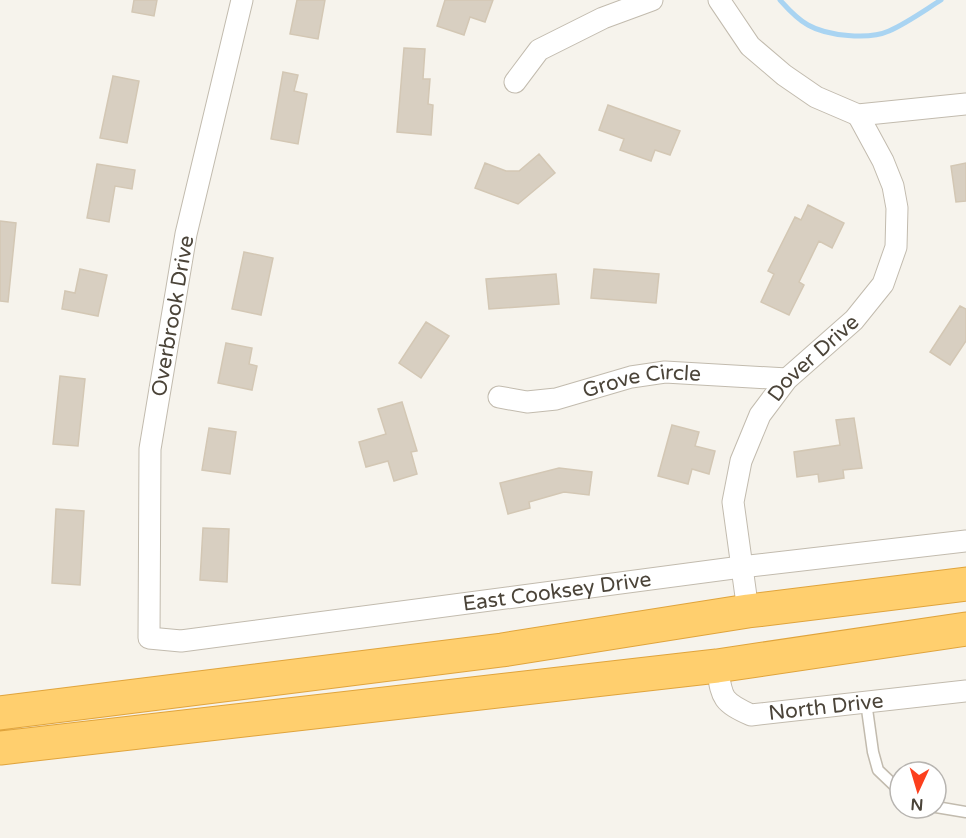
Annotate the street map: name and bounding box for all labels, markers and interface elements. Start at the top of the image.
street label: Overbrook Drive [147,233,199,398]
street label: Dover Drive [762,309,864,406]
street label: Grove Circle [579,360,702,403]
street label: East Cooksey Drive [461,566,653,616]
street label: North Drive [767,688,885,725]
north arrow [888,760,948,820]
text: N [910,794,924,814]

